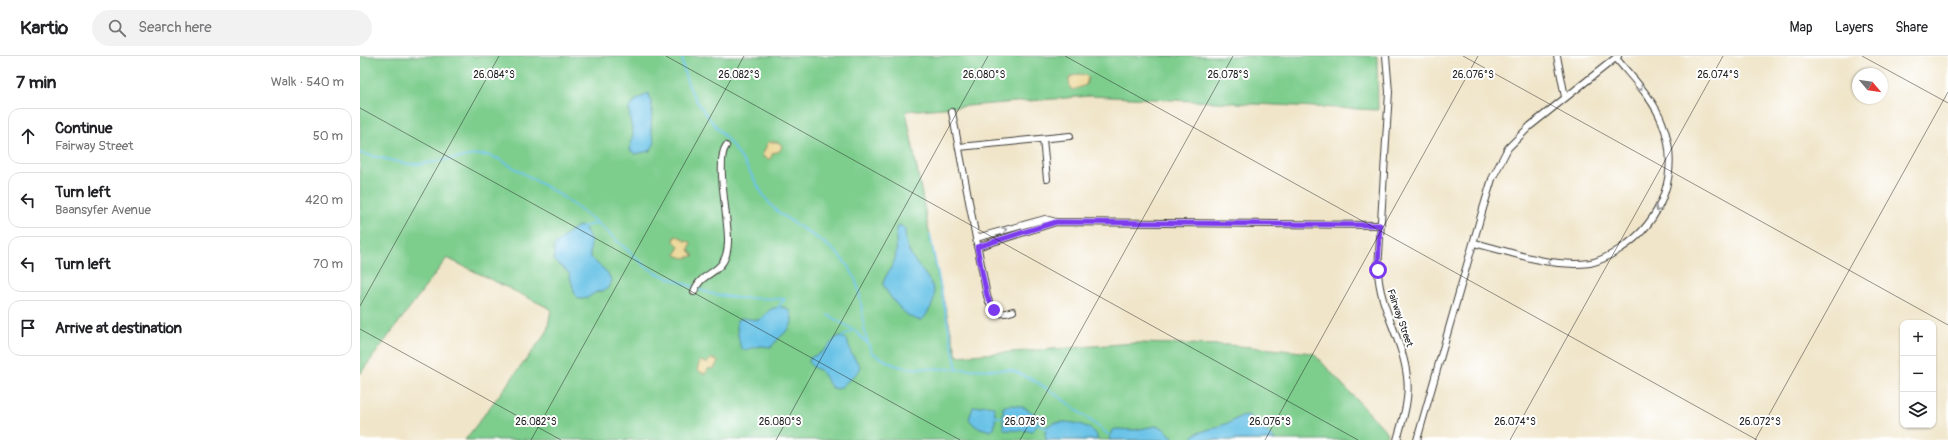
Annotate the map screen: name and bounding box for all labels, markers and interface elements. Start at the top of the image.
search box [92,10,372,46]
text: Kartio [20,16,68,40]
icon: search [106,17,128,39]
text: Search here [138,18,212,37]
text: Map [1790,19,1813,36]
text: Layers [1835,19,1873,36]
text: Share [1895,19,1928,36]
north arrow [1852,68,1888,104]
text: 26.084°S [473,69,515,81]
text: 26.082°S [718,69,760,81]
text: 26.080°S [963,69,1005,81]
text: 26.078°S [1208,69,1249,81]
text: 26.076°S [1452,69,1494,81]
text: 26.074°S [1697,69,1739,81]
text: 7 min [16,72,56,93]
text: Walk · 540 m [271,74,344,90]
one-way arrow [1636,84,1643,91]
text: Continue [55,119,113,138]
icon: ahead [17,125,39,147]
text: 50 m [313,128,343,144]
text: Fairway Street [55,138,134,154]
text: Turn left [55,183,111,202]
icon: left [17,189,39,211]
text: 420 m [305,192,343,208]
text: Baansyfer Avenue [55,202,151,218]
one-way arrow [1655,205,1663,212]
one-way arrow [1000,226,1007,235]
icon: left [17,253,39,275]
text: Turn left [55,255,111,274]
text: 70 m [313,256,343,272]
one-way arrow [1547,259,1553,267]
route start [1369,261,1387,279]
street label: Fairway Street [1384,287,1416,349]
route end [985,301,1003,319]
icon: arrive [17,317,39,339]
text: Arrive at destination [55,319,182,338]
map controls [1900,320,1936,428]
button: + [1900,320,1936,356]
button: − [1900,356,1936,392]
button: layers [1900,392,1936,428]
text: 26.082°S [515,416,557,428]
text: 26.080°S [759,416,801,428]
text: 26.078°S [1005,416,1046,428]
text: 26.076°S [1249,416,1291,428]
text: 26.074°S [1494,416,1536,428]
text: 26.072°S [1739,416,1781,428]

